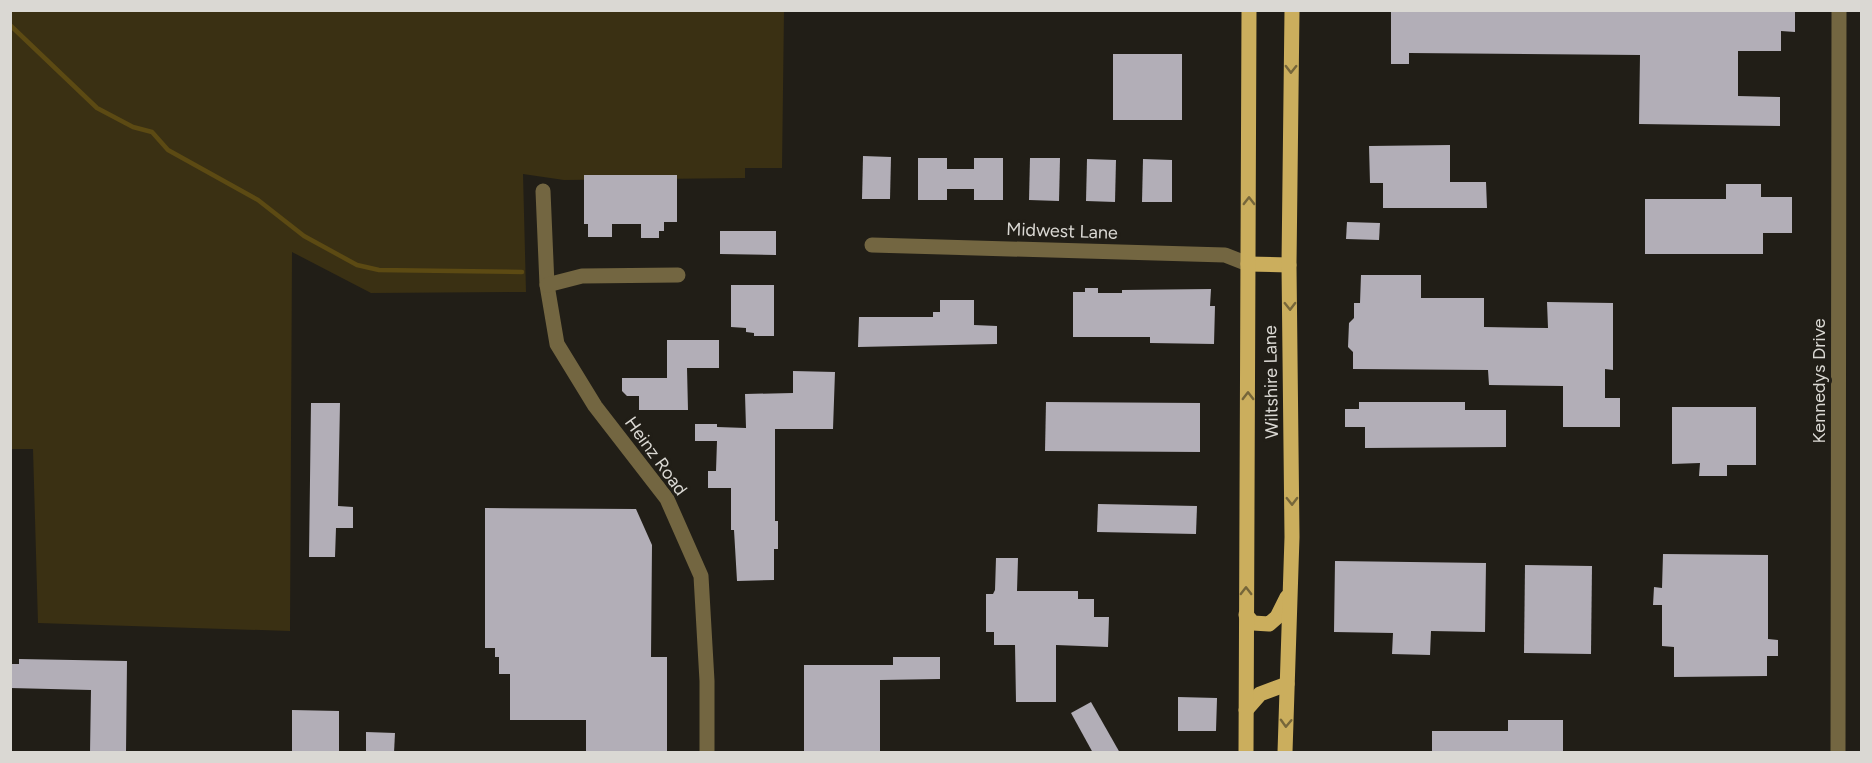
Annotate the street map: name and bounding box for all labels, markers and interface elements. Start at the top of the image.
one-way arrow [1285,64,1297,73]
one-way arrow [1243,196,1255,205]
street label: Midwest Lane [1006,218,1118,244]
one-way arrow [1284,301,1296,310]
street label: Kennedys Drive [1808,318,1830,444]
street label: Wiltshire Lane [1259,325,1283,439]
one-way arrow [1242,391,1254,400]
street label: Heinz Road [620,412,692,500]
one-way arrow [1285,496,1298,505]
one-way arrow [1240,586,1252,595]
one-way arrow [1280,719,1292,728]

